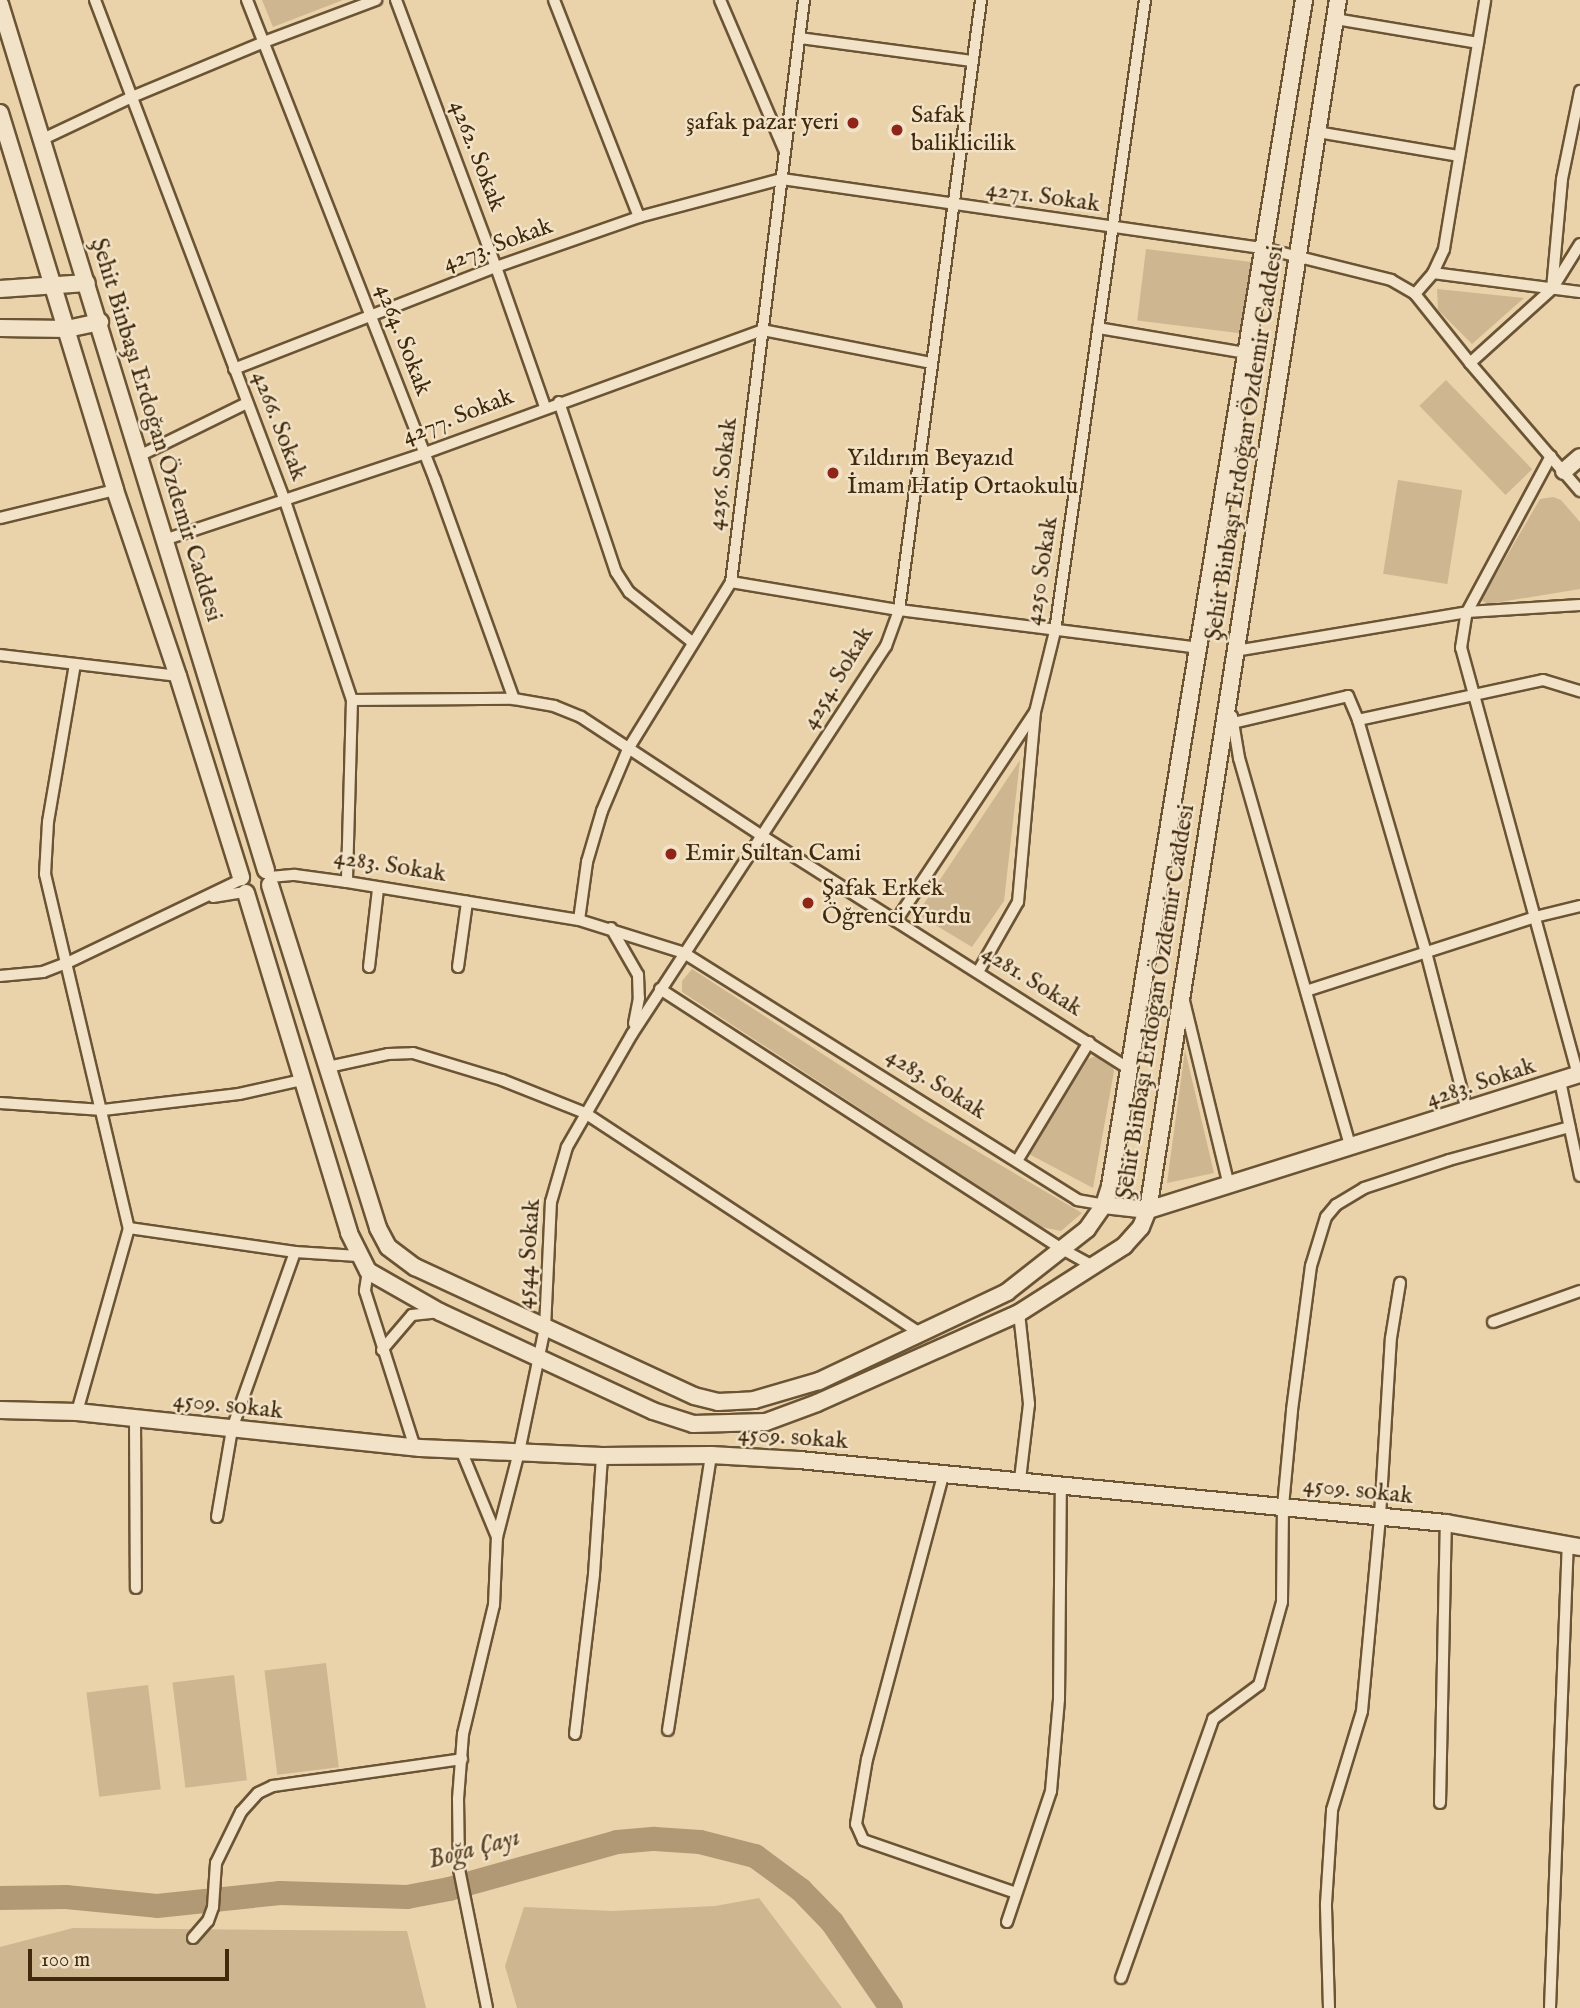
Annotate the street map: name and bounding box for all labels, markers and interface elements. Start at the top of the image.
street label: 4262. Sokak [443,97,511,215]
place label: Safak baliklicilik [911,102,1016,158]
place label: şafak pazar yeri [686,109,839,137]
marker: şafak pazar yeri [845,115,861,131]
marker: Safak baliklicilik [889,122,905,138]
street label: 4271. Sokak [984,175,1102,219]
street label: 4273. Sokak [439,212,557,278]
street label: Şehit Binbaşı Erdoğan Özdemir Caddesi [84,235,228,625]
street label: Şehit Binbaşı Erdoğan Özdemir Caddesi [1200,243,1290,643]
street label: 4264. Sokak [369,280,437,400]
street label: 4266. Sokak [245,367,313,485]
street label: 4277. Sokak [398,383,518,451]
street label: 4256. Sokak [702,416,744,532]
place label: Yıldırım Beyazıd İmam Hatip Ortaokulu [847,445,1078,501]
marker: Yıldırım Beyazıd İmam Hatip Ortaokulu [825,465,841,481]
street label: 4250 Sokak [1019,515,1065,627]
street label: 4254. Sokak [796,621,880,735]
street label: Şehit Binbaşı Erdoğan Özdemir Caddesi [1111,802,1201,1202]
place label: Emir Sultan Cami [685,840,861,868]
street label: 4283. Sokak [332,843,448,889]
marker: Emir Sultan Cami [663,846,679,862]
place label: Şafak Erkek Öğrenci Yurdu [822,875,971,931]
marker: Şafak Erkek Öğrenci Yurdu [800,895,816,911]
street label: 4281. Sokak [976,939,1088,1023]
street label: 4283. Sokak [880,1042,992,1126]
street label: 4283. Sokak [1423,1052,1539,1114]
street label: 4544 Sokak [511,1198,547,1310]
street label: 4509. sokak [172,1386,284,1426]
street label: 4509. sokak [737,1420,849,1456]
street label: 4509. sokak [1302,1471,1414,1511]
water label: Boğa Çayı [425,1822,523,1876]
scale bar [32,1934,233,1978]
text: 100 m [41,1947,90,1974]

